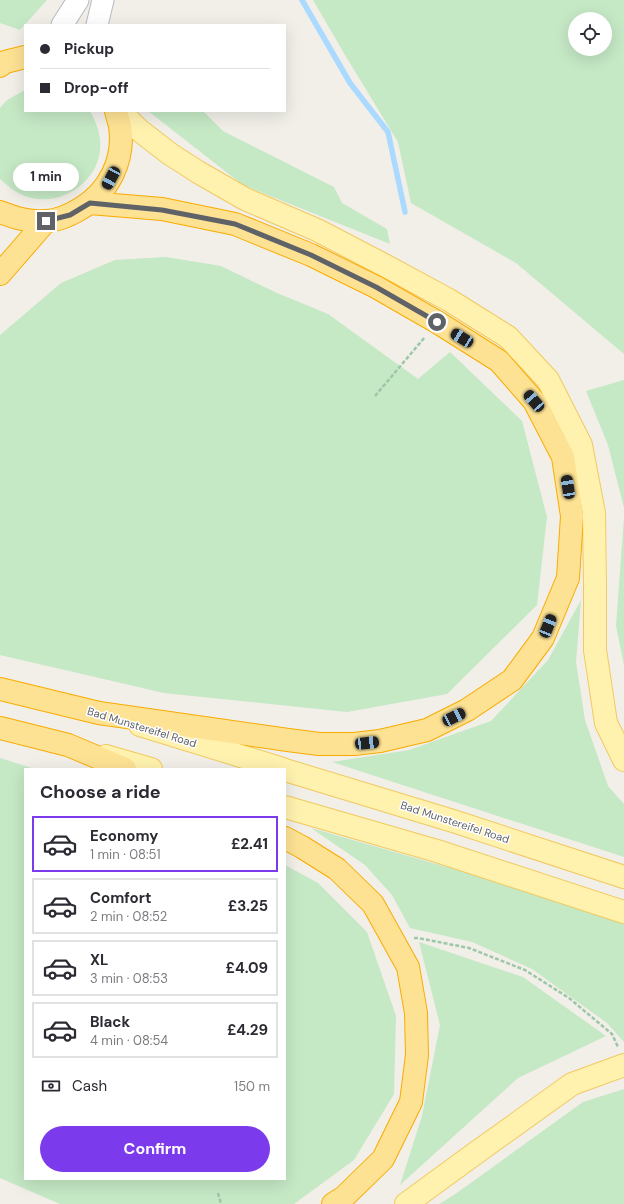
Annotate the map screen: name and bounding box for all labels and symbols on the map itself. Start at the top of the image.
callout: 1 min [13,163,79,191]
car [100,165,122,191]
route end [37,212,55,230]
route start [428,313,446,331]
car [449,327,475,349]
car [522,388,546,414]
car [560,474,576,500]
car [538,613,558,639]
street label: Bad Munstereifel Road [86,704,198,750]
car [441,706,467,728]
car [354,736,380,750]
street label: Bad Munstereifel Road [399,798,511,846]

